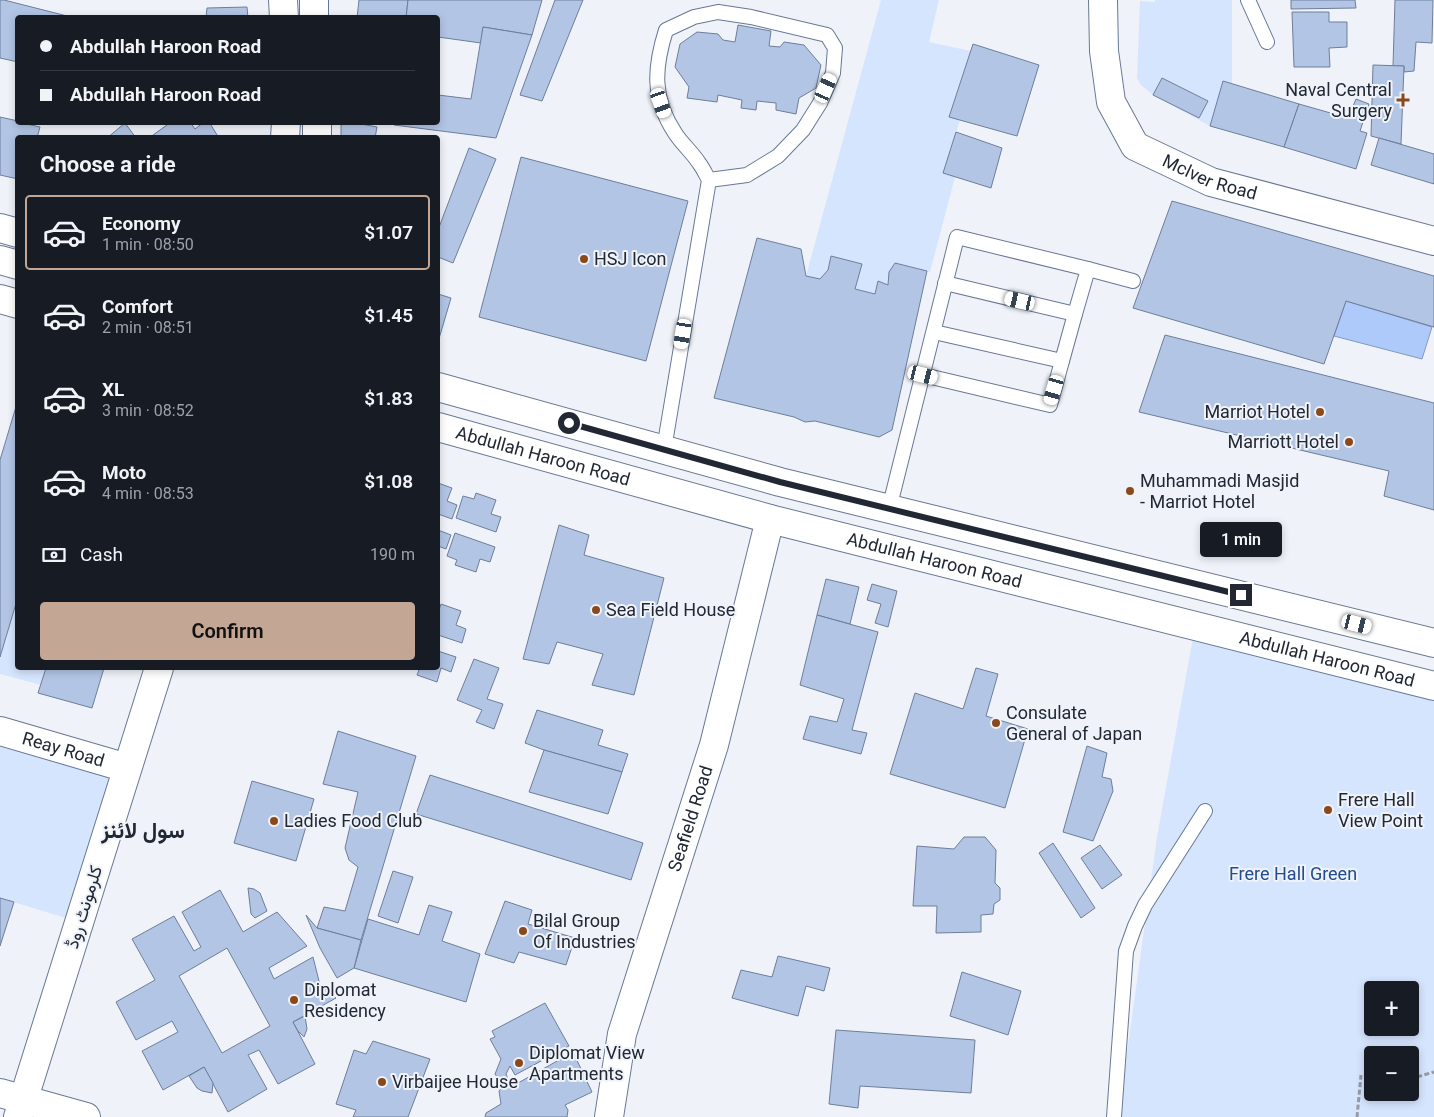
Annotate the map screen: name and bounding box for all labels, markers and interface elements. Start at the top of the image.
text: Abdullah Haroon Road [70,35,261,58]
car [813,71,838,105]
place label: Naval Central Surgery [1285,79,1392,121]
text: Abdullah Haroon Road [70,83,261,106]
car [649,86,672,120]
marker: Naval Central Surgery [1396,93,1410,107]
street label: Mclver Road [1159,150,1259,204]
text: Choose a ride [40,152,176,177]
icon: car [42,210,87,255]
text: Economy [102,212,181,235]
text: $1.07 [364,221,413,244]
text: 1 min · 08:50 [102,235,194,254]
place label: HSJ Icon [594,248,666,269]
marker: HSJ Icon [578,253,590,265]
car [1003,290,1036,312]
icon: car [42,293,87,338]
text: Comfort [102,295,173,318]
text: $1.45 [364,304,413,327]
text: 2 min · 08:51 [102,318,194,337]
car [673,318,692,350]
car [906,364,939,386]
car [1042,374,1065,406]
icon: car [42,376,87,421]
text: XL [102,378,124,401]
text: $1.83 [364,387,413,410]
text: 3 min · 08:52 [102,401,194,420]
place label: Marriot Hotel [1204,401,1310,422]
marker: Marriot Hotel [1314,406,1326,418]
route start [558,412,580,434]
street label: Abdullah Haroon Road [454,422,633,490]
place label: Marriott Hotel [1227,431,1339,452]
marker: Marriott Hotel [1343,436,1355,448]
icon: car [42,459,87,504]
text: Moto [102,461,146,484]
text: $1.08 [364,470,413,493]
place label: Muhammadi Masjid - Marriot Hotel [1140,470,1299,512]
text: 4 min · 08:53 [102,484,194,503]
marker: Muhammadi Masjid - Marriot Hotel [1124,485,1136,497]
callout: 1 min [1200,522,1282,558]
street label: Abdullah Haroon Road [845,528,1024,592]
text: 1 min [1221,530,1261,549]
icon: cash [40,541,68,569]
text: Cash [80,543,123,566]
text: 190 m [370,545,415,564]
route end [1230,584,1252,606]
place label: Sea Field House [606,599,735,620]
button: Confirm [40,602,415,660]
marker: Sea Field House [590,604,602,616]
car [1340,613,1373,635]
street label: Abdullah Haroon Road [1238,627,1417,691]
place label: Consulate General of Japan [1006,702,1142,744]
marker: Consulate General of Japan [990,717,1002,729]
street label: Reay Road [20,727,107,771]
street label: Seafield Road [663,763,717,874]
place label: Frere Hall View Point [1338,789,1423,831]
marker: Frere Hall View Point [1322,804,1334,816]
place label: Ladies Food Club [284,810,422,831]
marker: Ladies Food Club [268,815,280,827]
district label: سول لائنز [100,818,185,844]
street label: کلرمونٹ روڈ [61,863,107,951]
park label: Frere Hall Green [1229,863,1357,884]
place label: Bilal Group Of Industries [533,910,636,952]
marker: Bilal Group Of Industries [517,925,529,937]
place label: Diplomat Residency [304,979,386,1021]
map controls [1364,981,1419,1101]
button: + [1364,981,1419,1036]
marker: Diplomat Residency [288,994,300,1006]
place label: Diplomat View Apartments [529,1042,645,1084]
button: − [1364,1046,1419,1101]
marker: Diplomat View Apartments [513,1057,525,1069]
place label: Virbaijee House [392,1071,518,1092]
marker: Virbaijee House [376,1076,388,1088]

